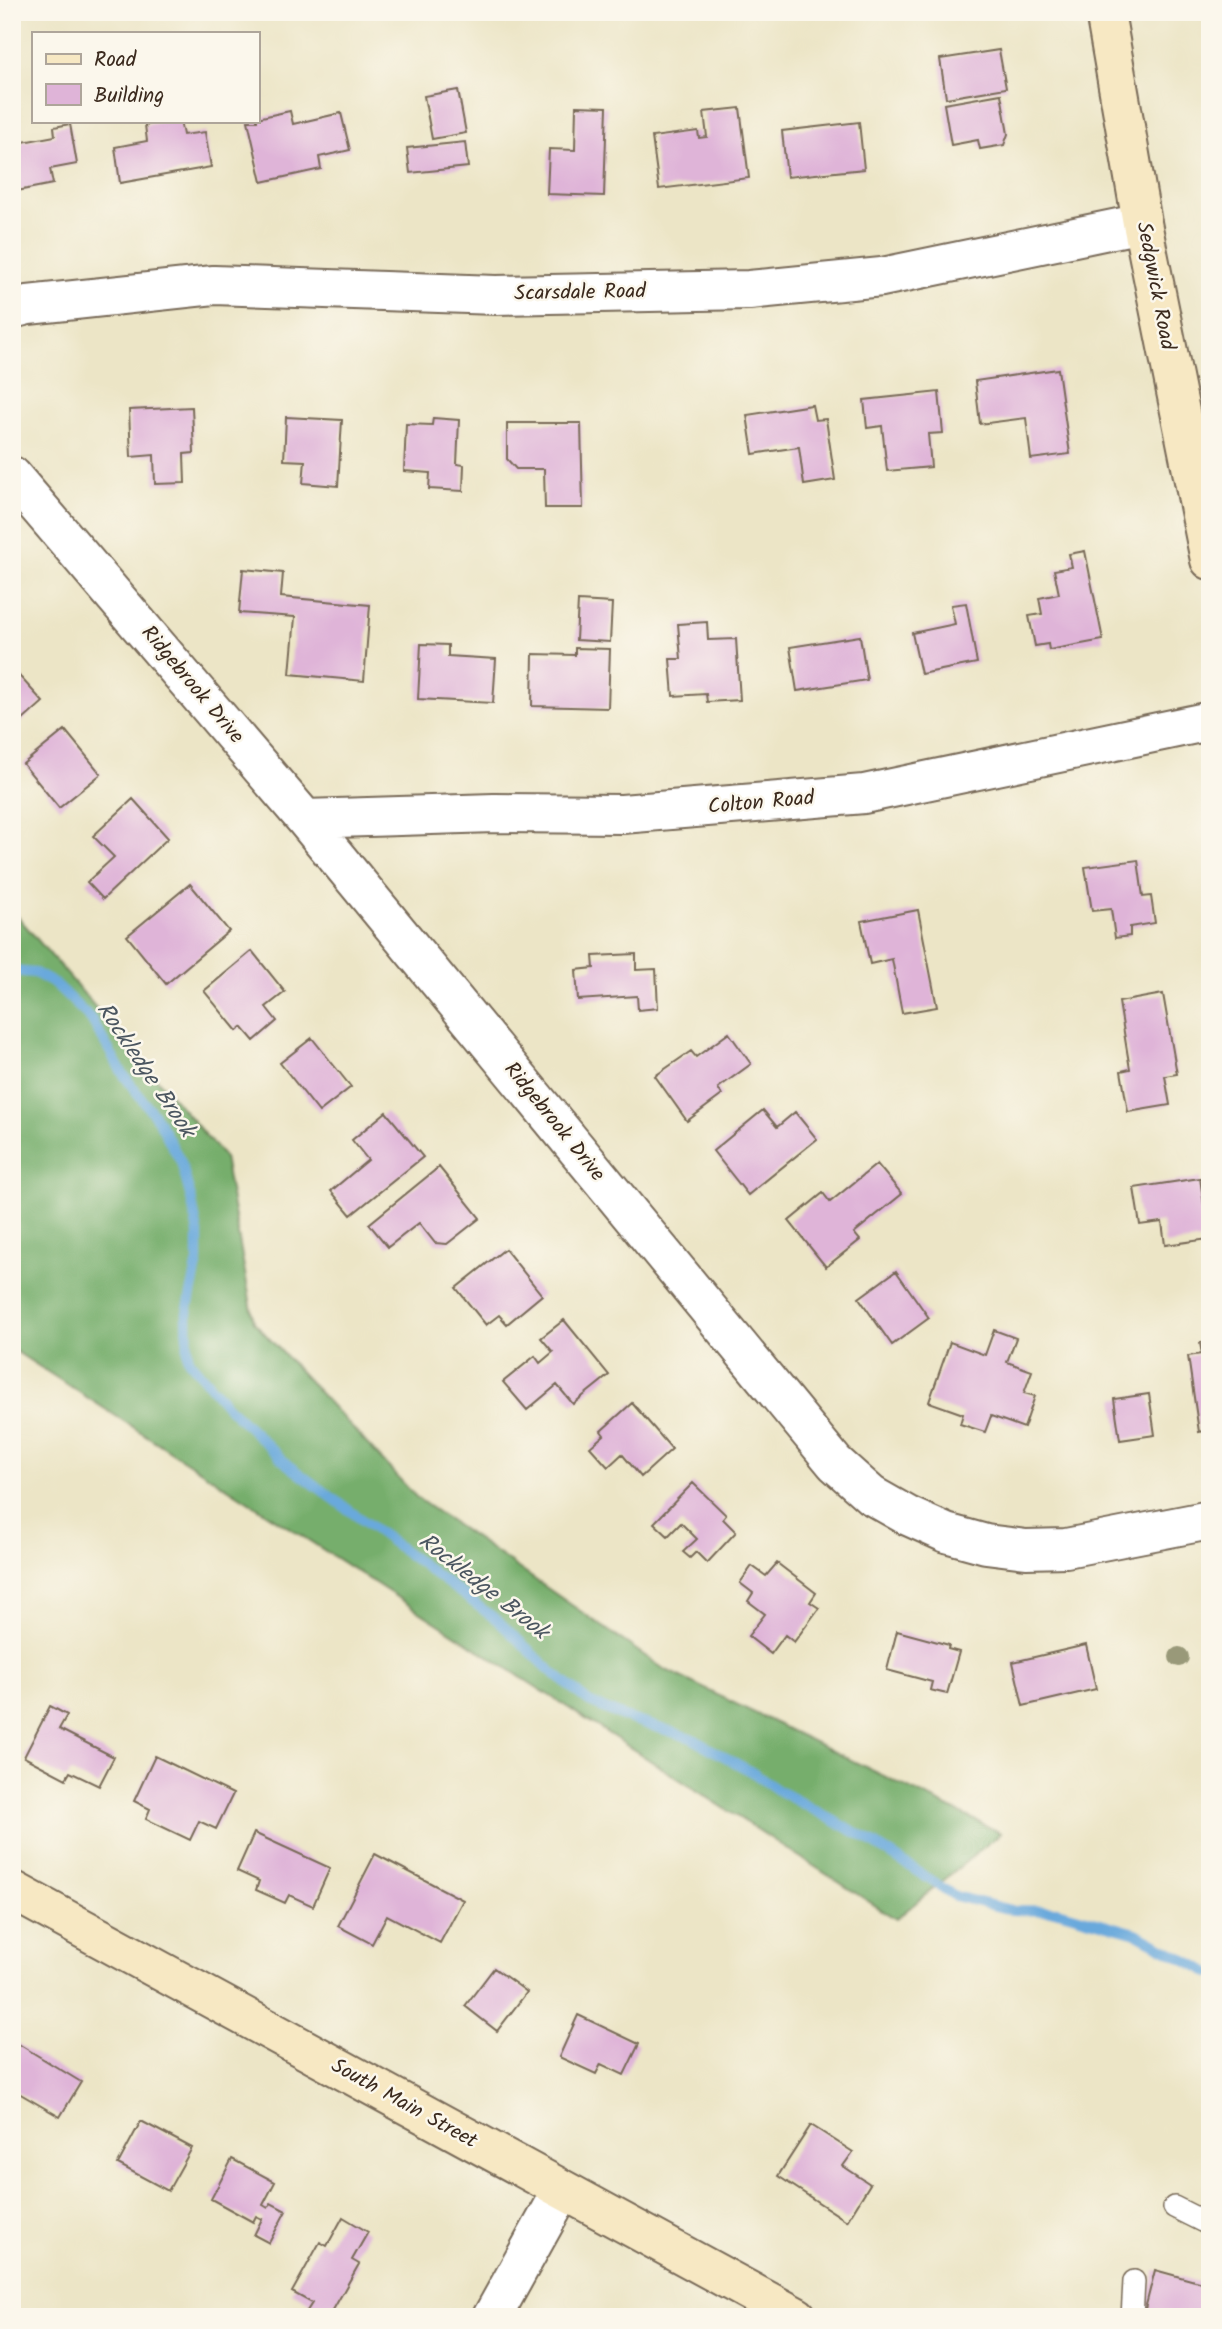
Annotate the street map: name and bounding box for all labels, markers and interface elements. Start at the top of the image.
legend [32,32,259,122]
text: Road [94,44,137,77]
text: Building [94,80,164,113]
street label: Sedgwick Road [1126,219,1184,353]
street label: Scarsdale Road [514,275,647,311]
street label: Ridgebrook Drive [132,618,252,752]
street label: Colton Road [706,782,816,824]
water label: Rockledge Brook [86,995,206,1148]
street label: Ridgebrook Drive [495,1055,613,1190]
water label: Rockledge Brook [410,1525,558,1651]
street label: South Main Street [325,2050,484,2158]

